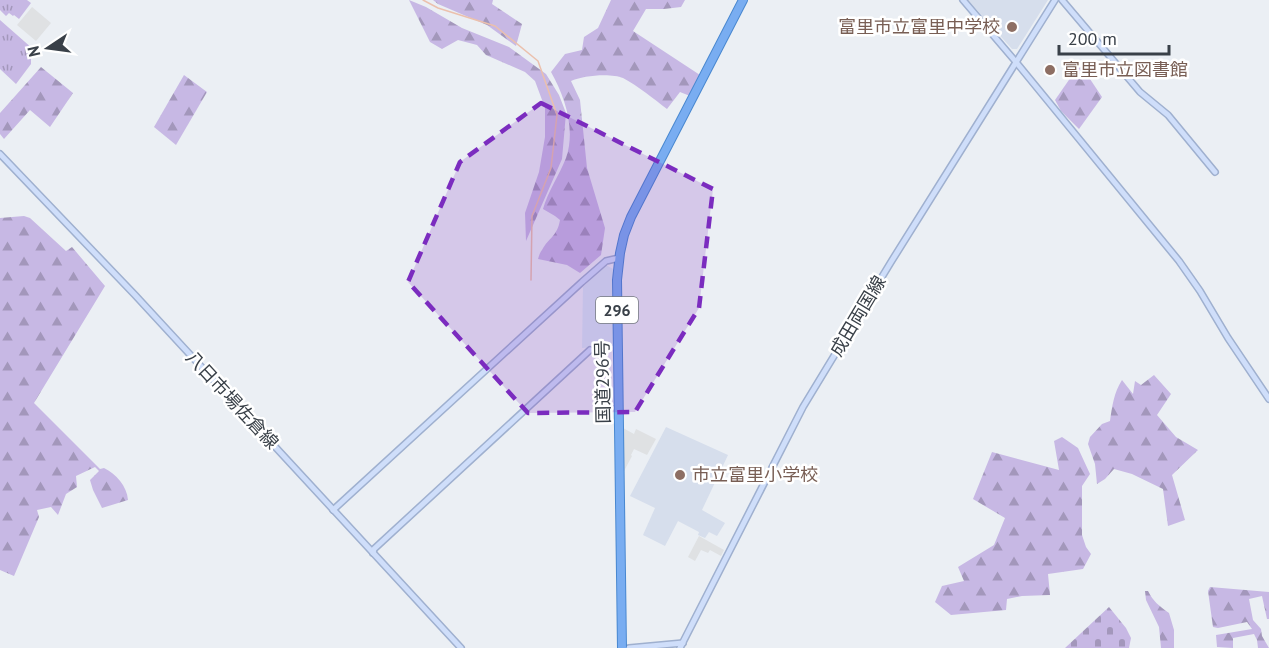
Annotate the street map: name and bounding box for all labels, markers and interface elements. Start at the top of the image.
place label: 富里市立富里中学校 [838,15,1000,38]
north arrow [18,18,78,78]
scale bar [1059,18,1168,56]
marker: 富里市立富里中学校 [1005,20,1019,34]
text: 200 m [1068,27,1117,50]
text: N [22,44,44,59]
place label: 富里市立図書館 [1062,58,1188,81]
marker: 富里市立図書館 [1043,63,1057,77]
street label: 成田両国線 [825,271,891,360]
road number: 296 [596,297,638,323]
street label: 国道296号 [590,340,615,424]
street label: 八日市場佐倉線 [181,346,284,454]
place label: 市立富里小学校 [692,463,818,486]
marker: 市立富里小学校 [673,468,687,482]

